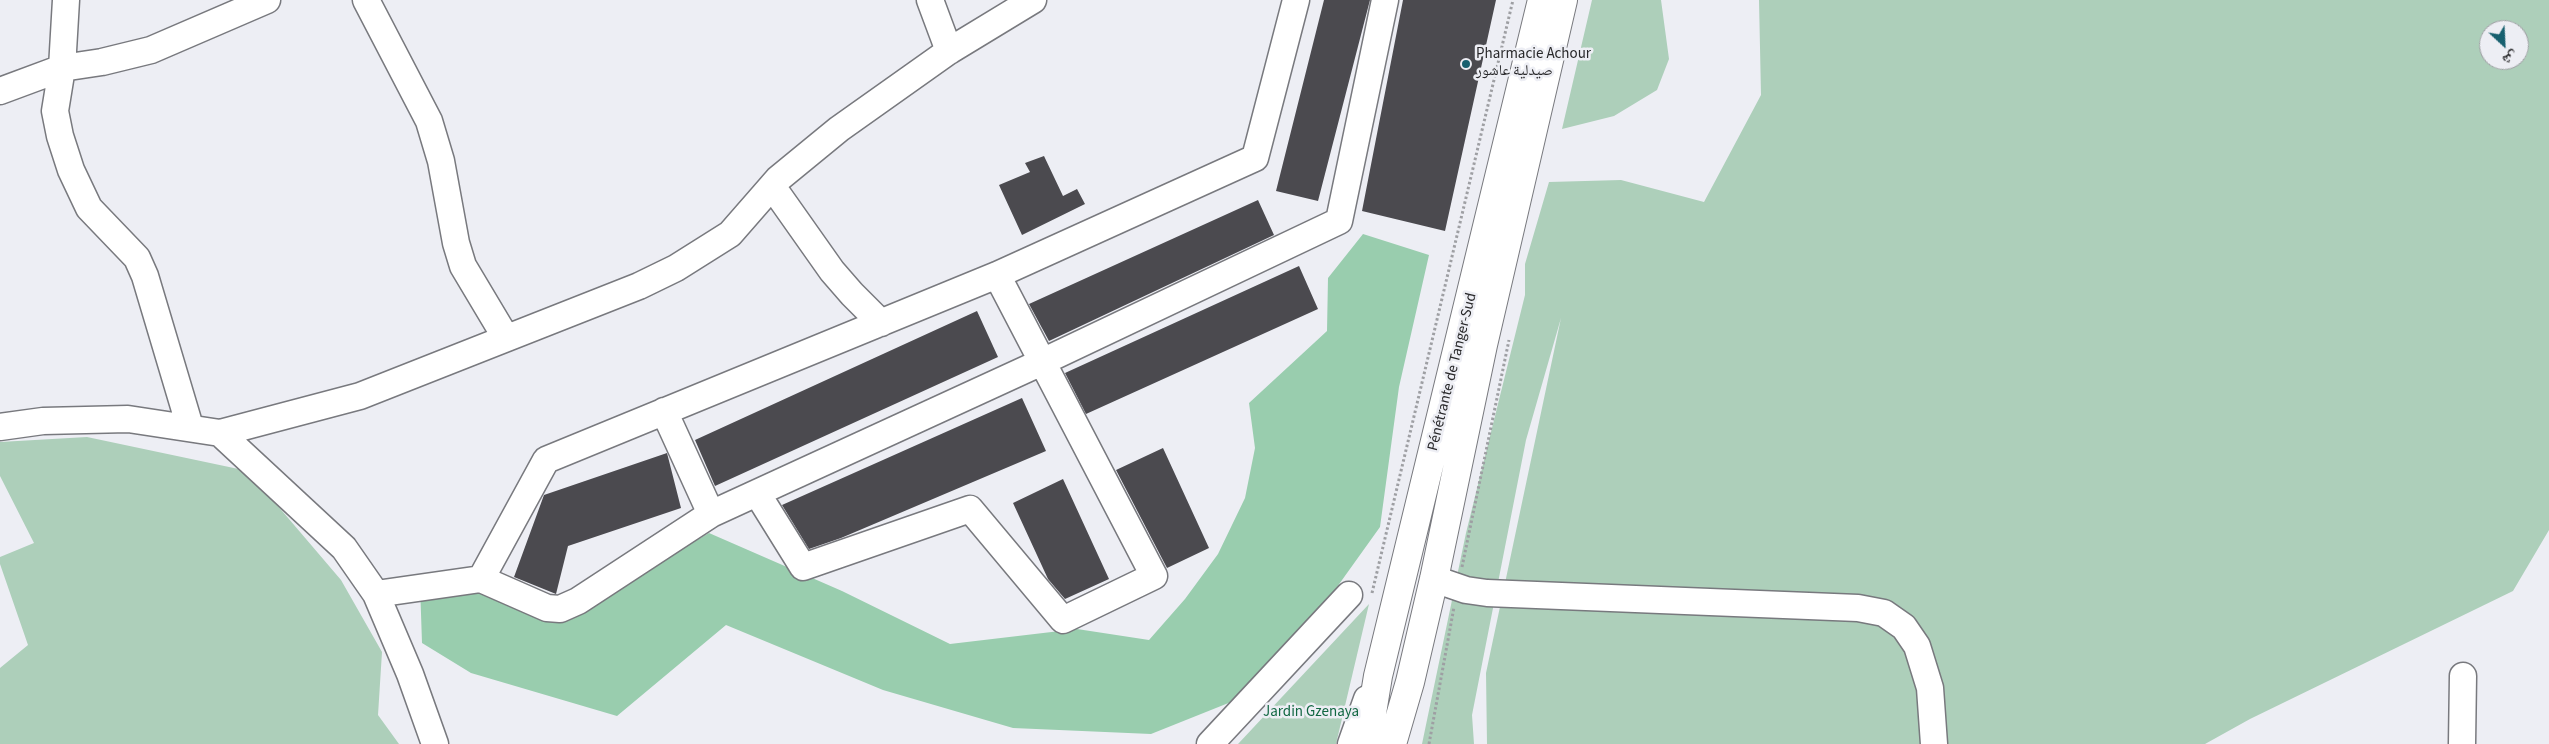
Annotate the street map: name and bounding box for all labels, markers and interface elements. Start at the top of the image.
north arrow [2479,20,2529,70]
text: ش [2499,45,2521,70]
place label: Pharmacie Achour صيدلية عاشور [1476,46,1591,81]
marker: Pharmacie Achour صيدلية عاشور [1460,58,1472,70]
street label: Pénétrante de Tanger-Sud [1425,291,1481,453]
park label: Jardin Gzenaya [1263,704,1359,722]

